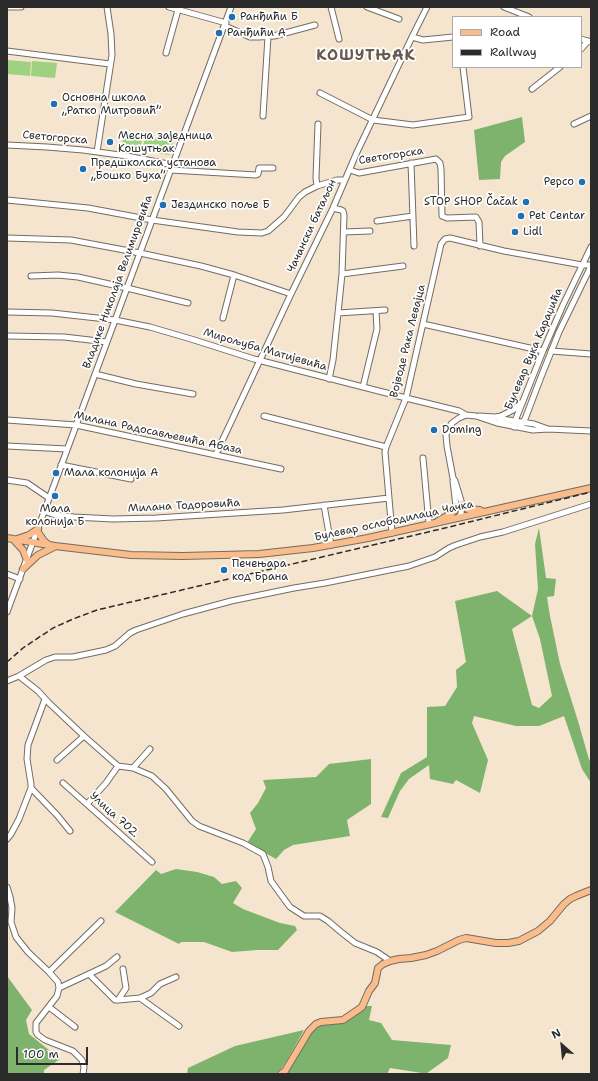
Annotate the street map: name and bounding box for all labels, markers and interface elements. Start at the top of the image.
place label: Ранђићи Б [240,10,298,24]
marker: Ранђићи Б [227,12,237,22]
legend [452,16,582,68]
text: Road [490,24,520,40]
place label: Ранђићи А [227,26,286,40]
marker: Ранђићи А [214,28,224,38]
text: Railway [490,44,537,60]
district label: КОШУТЊАК [316,47,416,65]
place label: Основна школа „Ратко Митровић” [62,91,161,117]
marker: Основна школа „Ратко Митровић” [49,99,59,109]
street label: Светогорска [22,129,88,147]
place label: Месна заједница Кошутњак [118,129,212,155]
marker: Месна заједница Кошутњак [105,137,115,147]
street label: Светогорска [358,144,424,168]
place label: Предшколска установа „Бошко Буха” [91,156,216,182]
marker: Предшколска установа „Бошко Буха” [78,164,88,174]
place label: Pepco [544,175,574,189]
street label: Чачански батаљон [285,177,339,275]
marker: Pepco [577,177,587,187]
street label: Владике Николаја Велимировића [80,193,156,371]
place label: STOP SHOP Čačak [424,195,518,209]
marker: STOP SHOP Čačak [521,197,531,207]
place label: Јездинско поље Б [171,198,270,212]
marker: Јездинско поље Б [158,200,168,210]
place label: Pet Centar [529,209,585,223]
marker: Pet Centar [516,211,526,221]
place label: Lidl [523,225,542,239]
marker: Lidl [510,227,520,237]
street label: Војводе Рака Левајца [388,283,428,399]
street label: Булевар Вука Караџића [502,286,566,412]
street label: Мирољуба Матијевића [202,326,328,374]
street label: Милана Радосављевића Абаза [73,409,243,457]
place label: Doming [442,423,482,437]
marker: Doming [429,425,439,435]
place label: Мала колонија А [64,466,158,480]
marker: Мала колонија А [51,468,61,478]
marker: Мала колонија Б [50,491,60,501]
street label: Милана Тодоровића [127,496,241,516]
street label: Булевар ослободилаца Чачка [313,498,475,544]
place label: Мала колонија Б [25,502,85,528]
place label: Печењара код Брана [232,557,288,583]
marker: Печењара код Брана [219,565,229,575]
street label: Улица 702. [87,790,141,840]
north arrow [542,1025,582,1065]
text: N [549,1025,564,1043]
scale bar [18,1039,90,1065]
text: 100 m [23,1046,59,1062]

